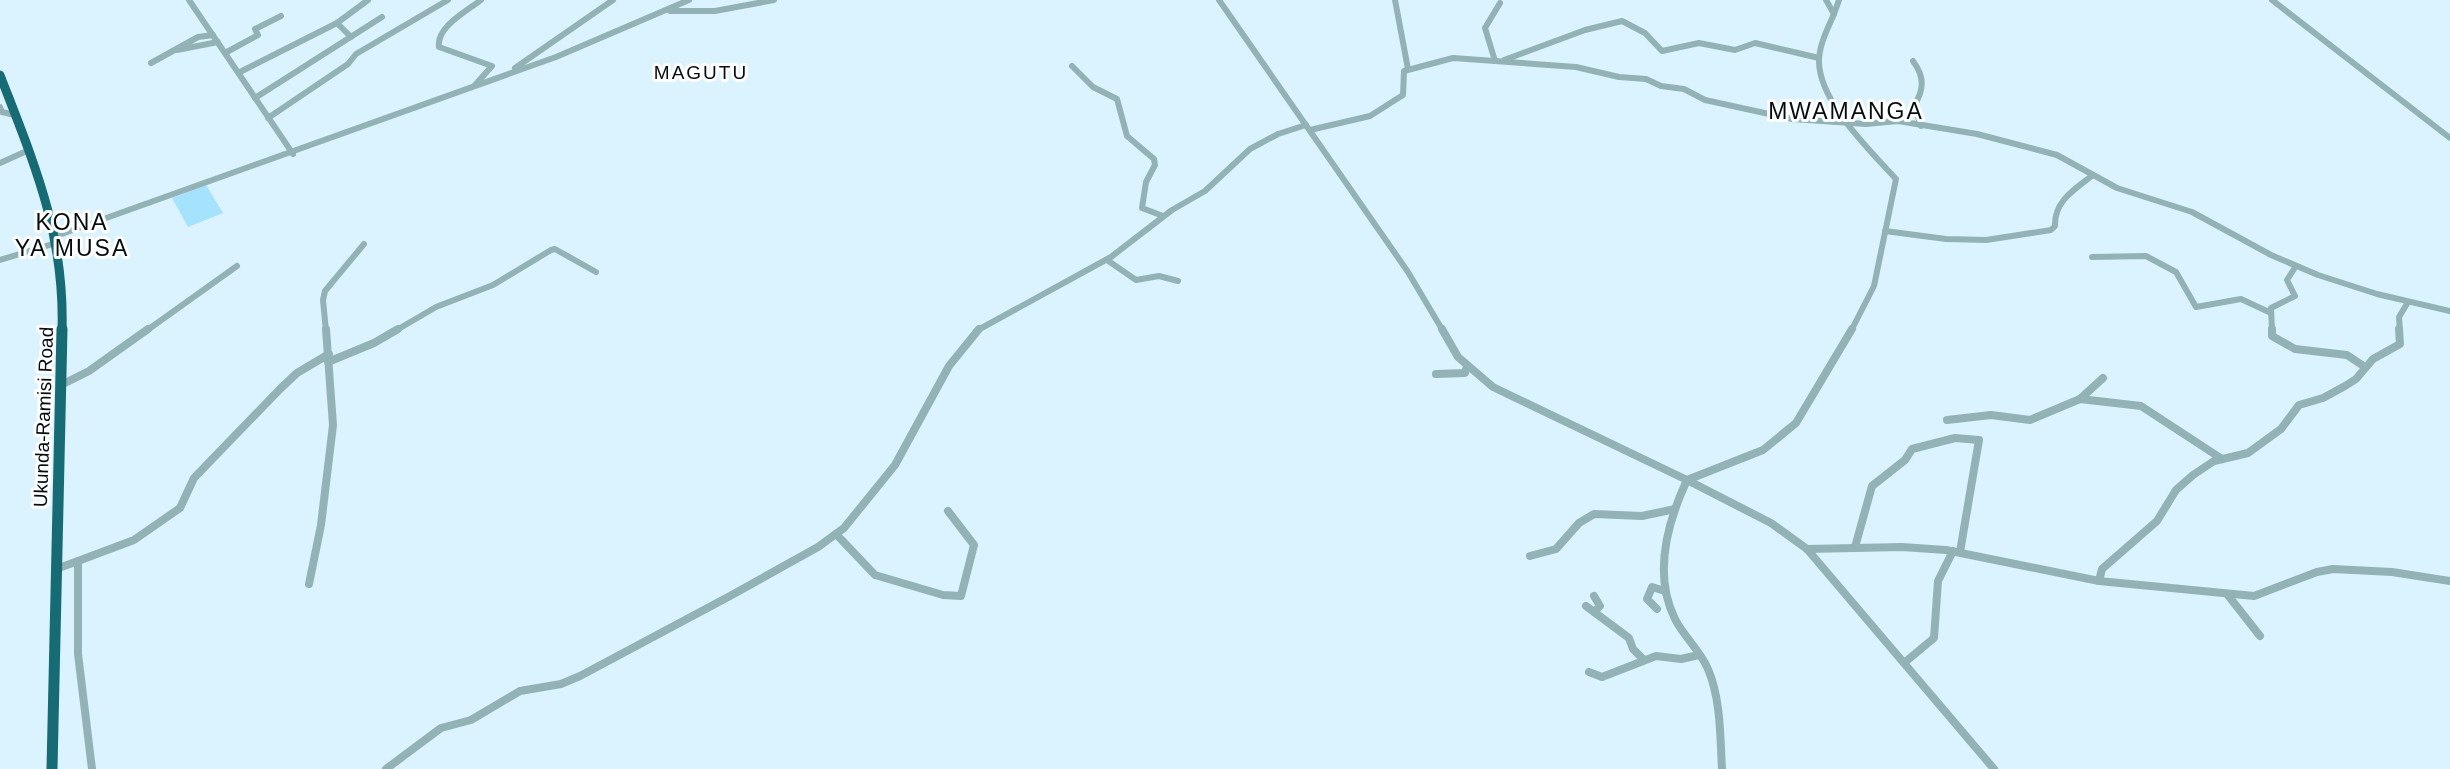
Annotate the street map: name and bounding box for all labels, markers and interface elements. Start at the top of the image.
district label: MAGUTU [654,62,748,83]
district label: MWAMANGA [1768,98,1924,124]
district label: KONA YA MUSA [15,209,129,261]
street label: Ukunda-Ramisi Road [30,326,57,508]

